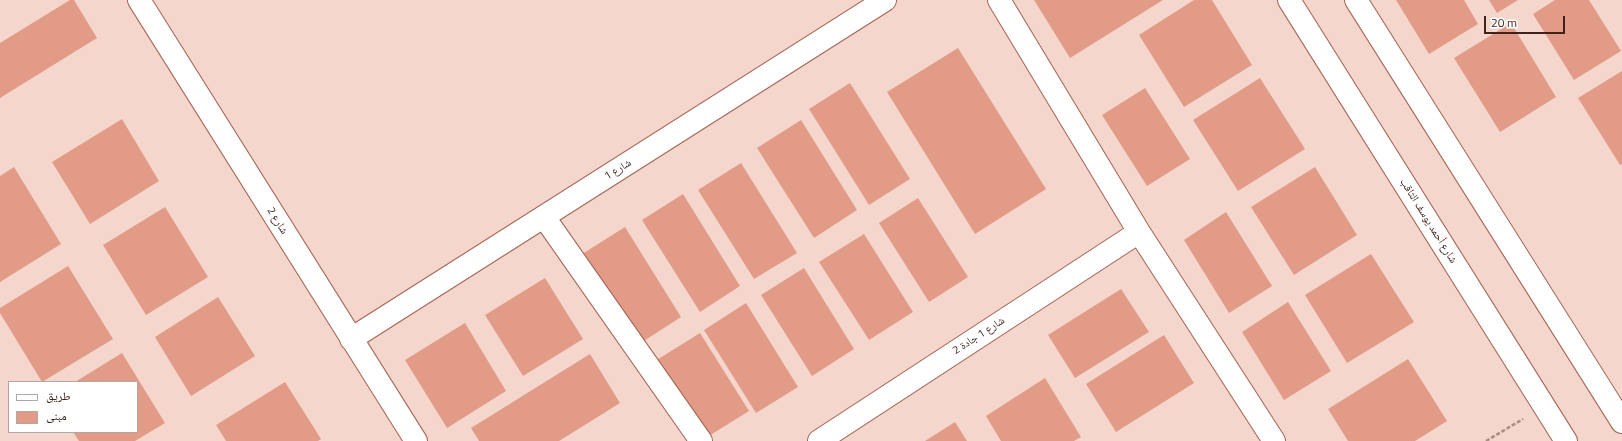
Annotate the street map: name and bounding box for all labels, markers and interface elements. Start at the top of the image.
scale bar [1486,8,1567,34]
text: 20 m [1491,13,1517,32]
street label: شارع 1 [602,157,634,183]
street label: شارع أحمد يوسف الثاقب [1396,176,1460,266]
street label: شارع 2 [264,205,290,237]
street label: شارع 1 جادة 2 [951,314,1007,358]
legend [8,381,138,433]
text: طريق [46,386,71,405]
text: مبنى [46,406,67,425]

